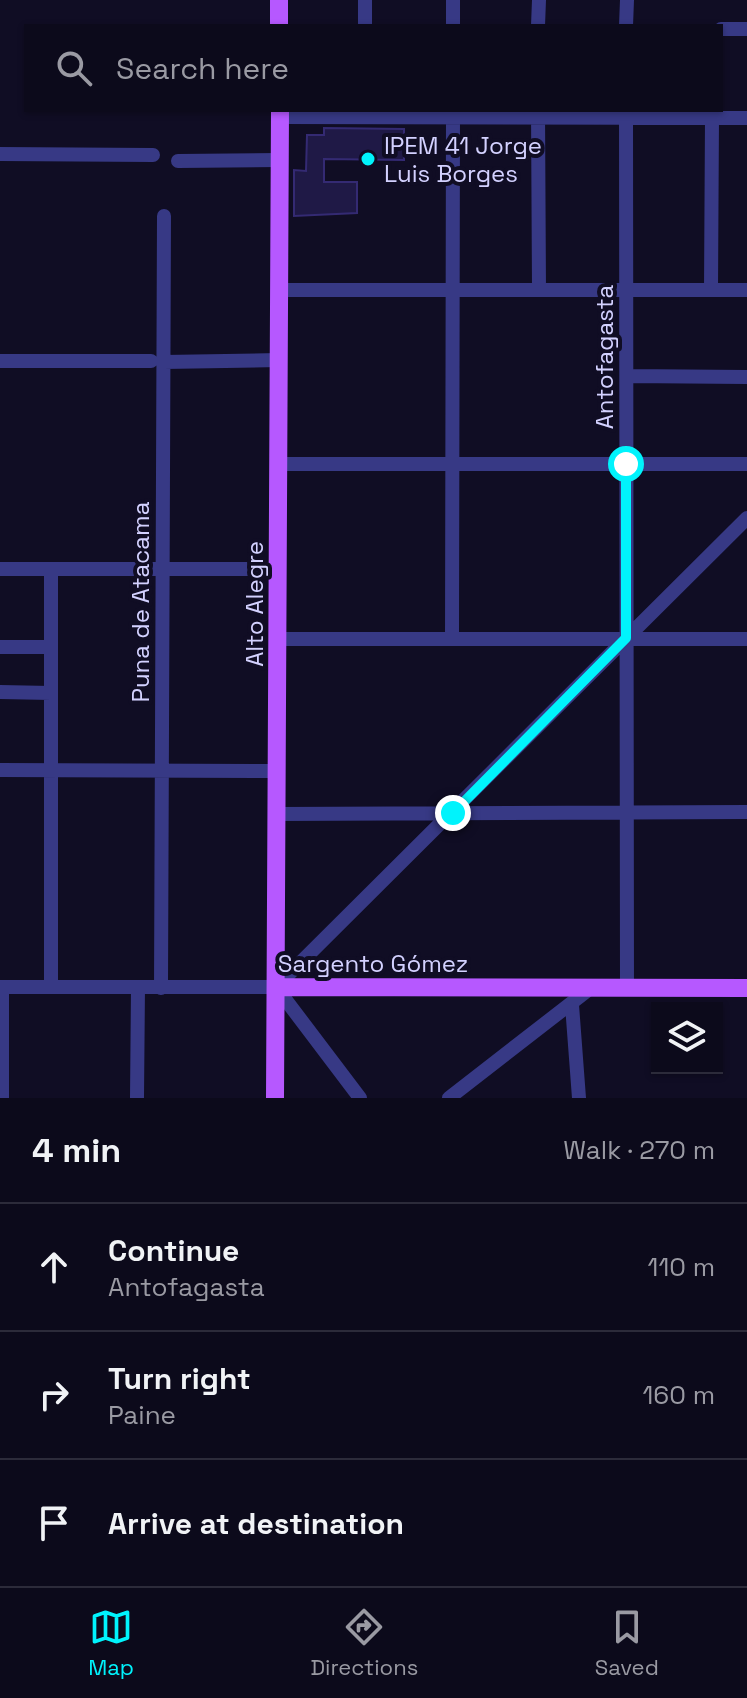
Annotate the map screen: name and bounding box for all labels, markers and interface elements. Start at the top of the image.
search box [24,24,723,112]
icon: search [52,46,96,90]
text: Search here [116,49,289,88]
place label: IPEM 41 Jorge Luis Borges [384,130,542,189]
marker: IPEM 41 Jorge Luis Borges [359,150,377,168]
street label: Antofagasta [589,285,620,429]
route start [608,446,644,482]
street label: Puna de Atacama [125,501,156,703]
street label: Alto Alegre [239,541,270,667]
route end [435,795,471,831]
street label: Sargento Gómez [278,948,468,979]
map controls [651,1002,723,1074]
button: layers [651,1002,723,1074]
text: 4 min [32,1129,121,1172]
text: Walk · 270 m [563,1133,715,1167]
text: Continue [108,1231,239,1270]
icon: ahead [32,1245,76,1289]
text: 110 m [648,1250,715,1284]
text: Antofagasta [108,1270,265,1304]
text: Turn right [108,1359,251,1398]
icon: right [32,1373,76,1417]
text: 160 m [643,1378,715,1412]
text: Paine [108,1398,176,1432]
icon: arrive [32,1501,76,1545]
text: Arrive at destination [108,1504,404,1543]
tab: Map [88,1605,134,1681]
tab: Directions [310,1605,418,1681]
tab: Saved [595,1605,659,1681]

